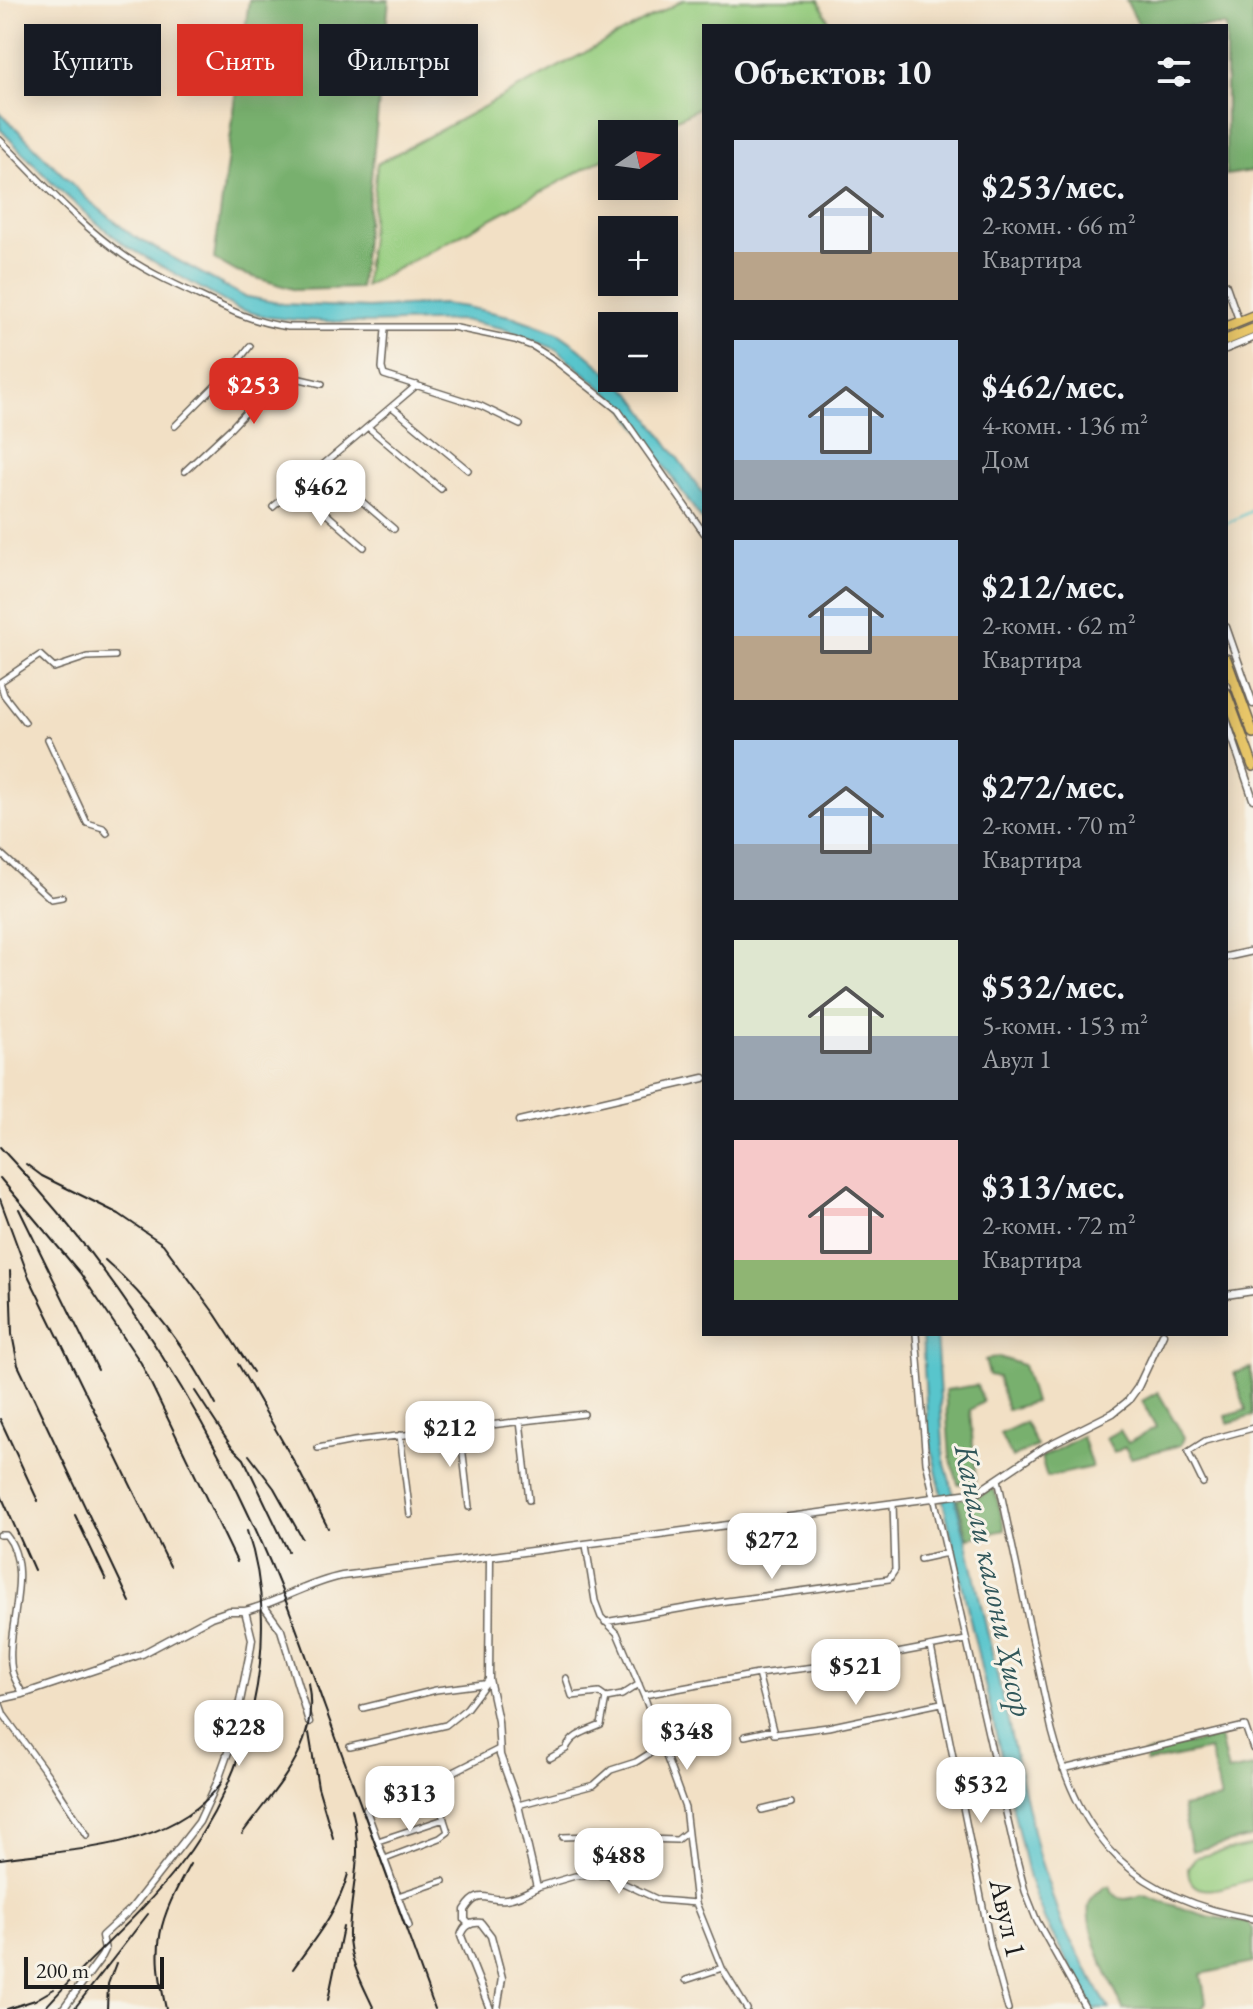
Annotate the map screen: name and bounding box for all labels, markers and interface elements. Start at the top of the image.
chip: Купить [24,24,161,96]
chip: Снять [177,24,303,96]
chip: Фильтры [319,24,478,96]
text: Объектов: 10 [734,50,931,94]
icon: filters [1152,50,1196,94]
north arrow [598,120,678,200]
map controls [598,120,678,392]
text: $253/мес. [982,164,1125,208]
icon: home [798,172,894,268]
text: 2-комн. · 66 m² [982,208,1136,242]
button: + [598,216,678,296]
text: Квартира [982,242,1082,276]
button: − [598,312,678,392]
pin: $253 [207,358,301,426]
text: $462/мес. [982,364,1125,408]
text: $253 [227,367,281,401]
icon: home [798,372,894,468]
text: 4-комн. · 136 m² [982,408,1148,442]
text: Дом [982,442,1029,476]
pin: $462 [274,460,368,528]
text: $462 [294,469,348,503]
text: $212/мес. [982,564,1125,608]
icon: home [798,572,894,668]
text: 2-комн. · 62 m² [982,608,1136,642]
text: Квартира [982,642,1082,676]
text: $272/мес. [982,764,1125,808]
icon: home [798,772,894,868]
text: 2-комн. · 70 m² [982,808,1136,842]
text: Квартира [982,842,1082,876]
text: $532/мес. [982,964,1125,1008]
icon: home [798,972,894,1068]
text: 5-комн. · 153 m² [982,1008,1148,1042]
text: Авул 1 [982,1042,1052,1076]
text: $313/мес. [982,1164,1125,1208]
icon: home [798,1172,894,1268]
text: 2-комн. · 72 m² [982,1208,1136,1242]
text: Квартира [982,1242,1082,1276]
pin: $212 [403,1401,497,1469]
text: $212 [423,1410,477,1444]
water label: Канали калони Ҳисор [944,1439,1043,1720]
pin: $272 [725,1513,819,1581]
text: $272 [745,1522,799,1556]
pin: $521 [809,1639,903,1707]
text: $521 [829,1648,883,1682]
pin: $228 [192,1700,286,1768]
pin: $348 [640,1704,734,1772]
text: $228 [212,1709,266,1743]
text: $348 [660,1713,714,1747]
pin: $532 [934,1757,1028,1825]
pin: $313 [363,1766,457,1834]
text: $532 [954,1766,1008,1800]
text: $313 [383,1775,437,1809]
pin: $488 [572,1828,666,1896]
text: $488 [592,1837,646,1871]
street label: Авул 1 [980,1873,1037,1961]
scale bar [24,1953,164,1989]
text: 200 m [36,1956,89,1985]

